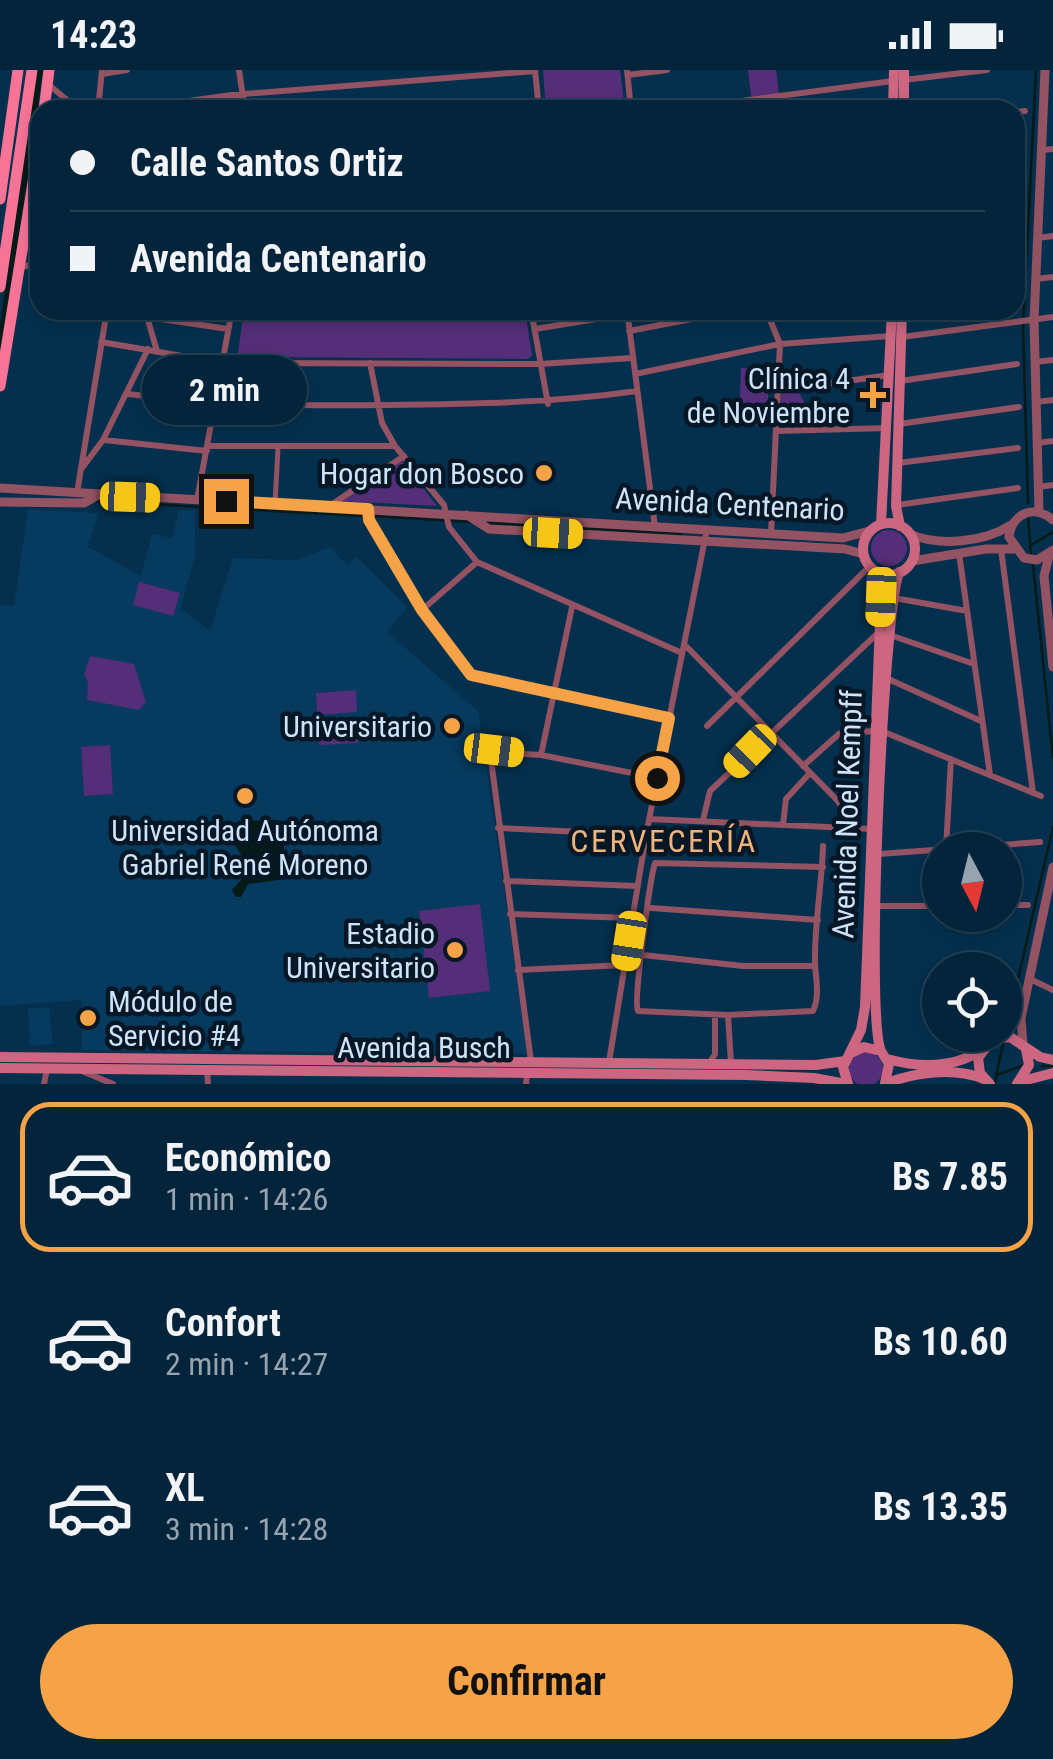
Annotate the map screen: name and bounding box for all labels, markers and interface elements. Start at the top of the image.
text: 14:23 [50,13,137,57]
text: Calle Santos Ortiz [130,141,404,185]
text: Avenida Centenario [130,237,427,281]
callout: 2 min [144,356,308,426]
place label: Clínica 4 de Noviembre [687,361,850,430]
text: 2 min [189,371,260,409]
marker: Clínica 4 de Noviembre [860,382,886,408]
place label: Hogar don Bosco [320,456,524,491]
marker: Hogar don Bosco [533,462,555,484]
route end [204,479,249,524]
car [99,481,161,513]
street label: Avenida Centenario [615,481,845,527]
car [522,516,584,550]
car [865,566,897,628]
street label: Avenida Noel Kempff [825,689,869,939]
place label: Universitario [283,709,432,744]
marker: Universitario [441,715,463,737]
car [718,719,782,783]
car [462,731,526,769]
route start [635,756,680,801]
marker: Universidad Autónoma Gabriel René Moreno [234,785,256,807]
place label: Universidad Autónoma Gabriel René Moreno [111,813,379,882]
district label: CERVECERÍA [570,822,758,860]
north arrow [922,832,1022,932]
map controls [922,832,1022,1052]
car [609,909,649,973]
place label: Estadio Universitario [286,916,435,985]
marker: Estadio Universitario [444,939,466,961]
button: locate [922,952,1022,1052]
place label: Módulo de Servicio #4 [108,984,241,1053]
marker: Módulo de Servicio #4 [77,1007,99,1029]
street label: Avenida Busch [337,1030,511,1065]
icon: car [45,1132,135,1222]
text: Económico [165,1136,331,1180]
text: Bs 7.85 [892,1155,1008,1199]
text: 1 min · 14:26 [165,1180,328,1218]
icon: car [45,1297,135,1387]
text: Confort [165,1301,281,1345]
text: Bs 10.60 [873,1320,1008,1364]
text: 2 min · 14:27 [165,1345,328,1383]
icon: car [45,1462,135,1552]
text: XL [165,1466,204,1510]
text: Bs 13.35 [873,1485,1008,1529]
text: 3 min · 14:28 [165,1510,328,1548]
button: Confirmar [40,1624,1013,1739]

